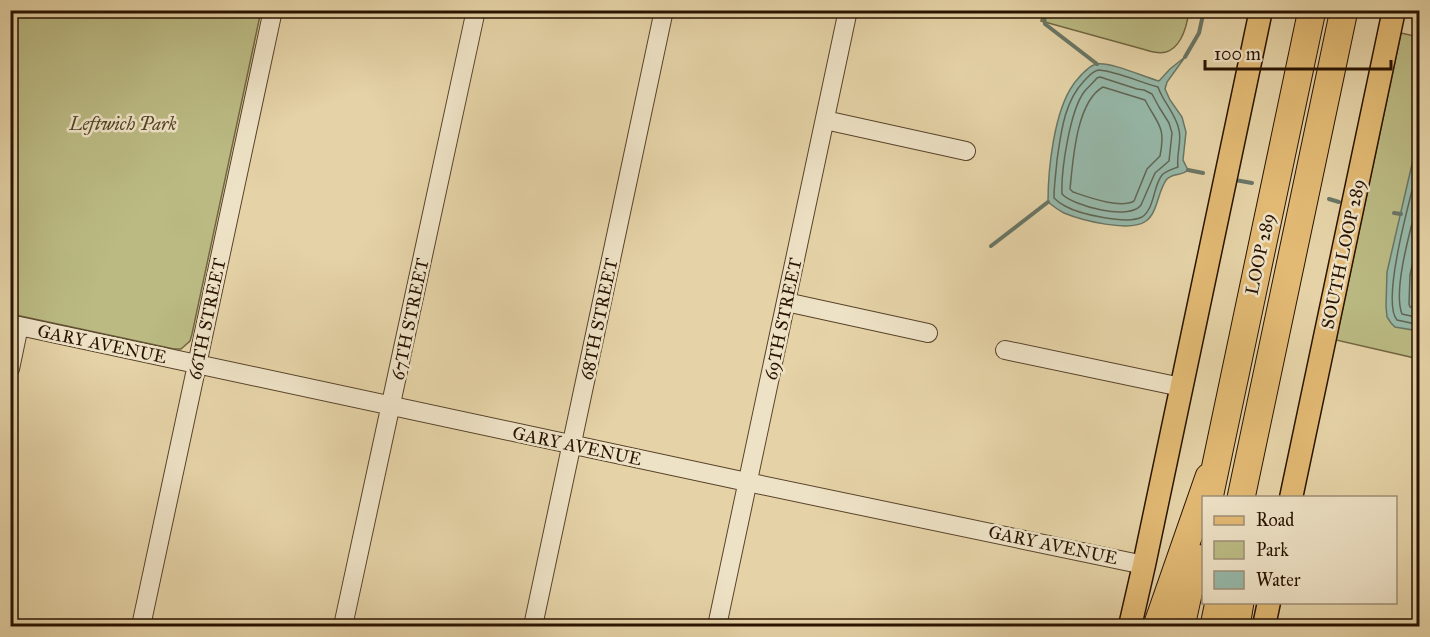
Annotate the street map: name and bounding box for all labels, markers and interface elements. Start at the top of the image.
scale bar [1205,33,1391,71]
text: 100 m [1214,43,1261,65]
park label: Leftwich Park [68,113,177,135]
street label: SOUTH LOOP 289 [1316,177,1370,331]
street label: LOOP 289 [1241,211,1279,297]
street label: 66TH STREET [183,256,231,382]
street label: 67TH STREET [386,256,434,382]
street label: 68TH STREET [575,256,623,382]
street label: 69TH STREET [759,256,807,382]
street label: GARY AVENUE [35,320,169,368]
street label: GARY AVENUE [510,422,644,470]
legend [1202,496,1397,604]
text: Road [1256,509,1294,531]
street label: GARY AVENUE [986,521,1120,569]
text: Park [1256,539,1289,561]
text: Water [1256,569,1301,591]

